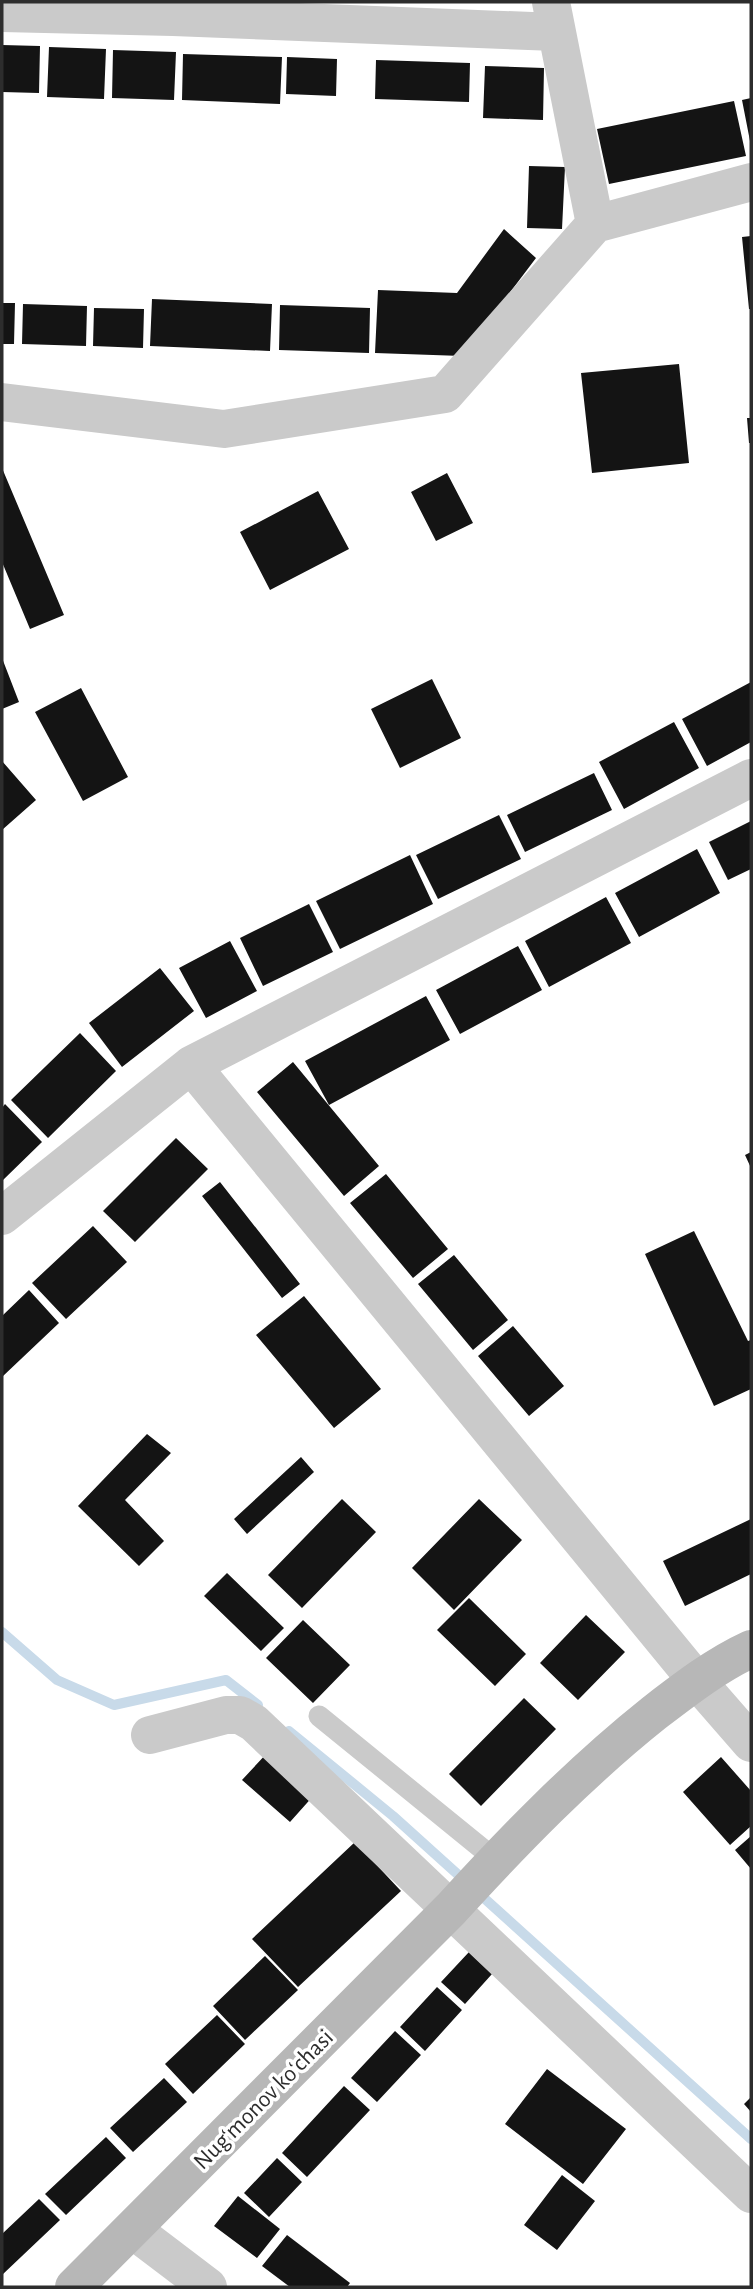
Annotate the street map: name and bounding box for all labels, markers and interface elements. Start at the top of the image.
street label: Nugʻmonov koʻchasi [189,2025,338,2174]

